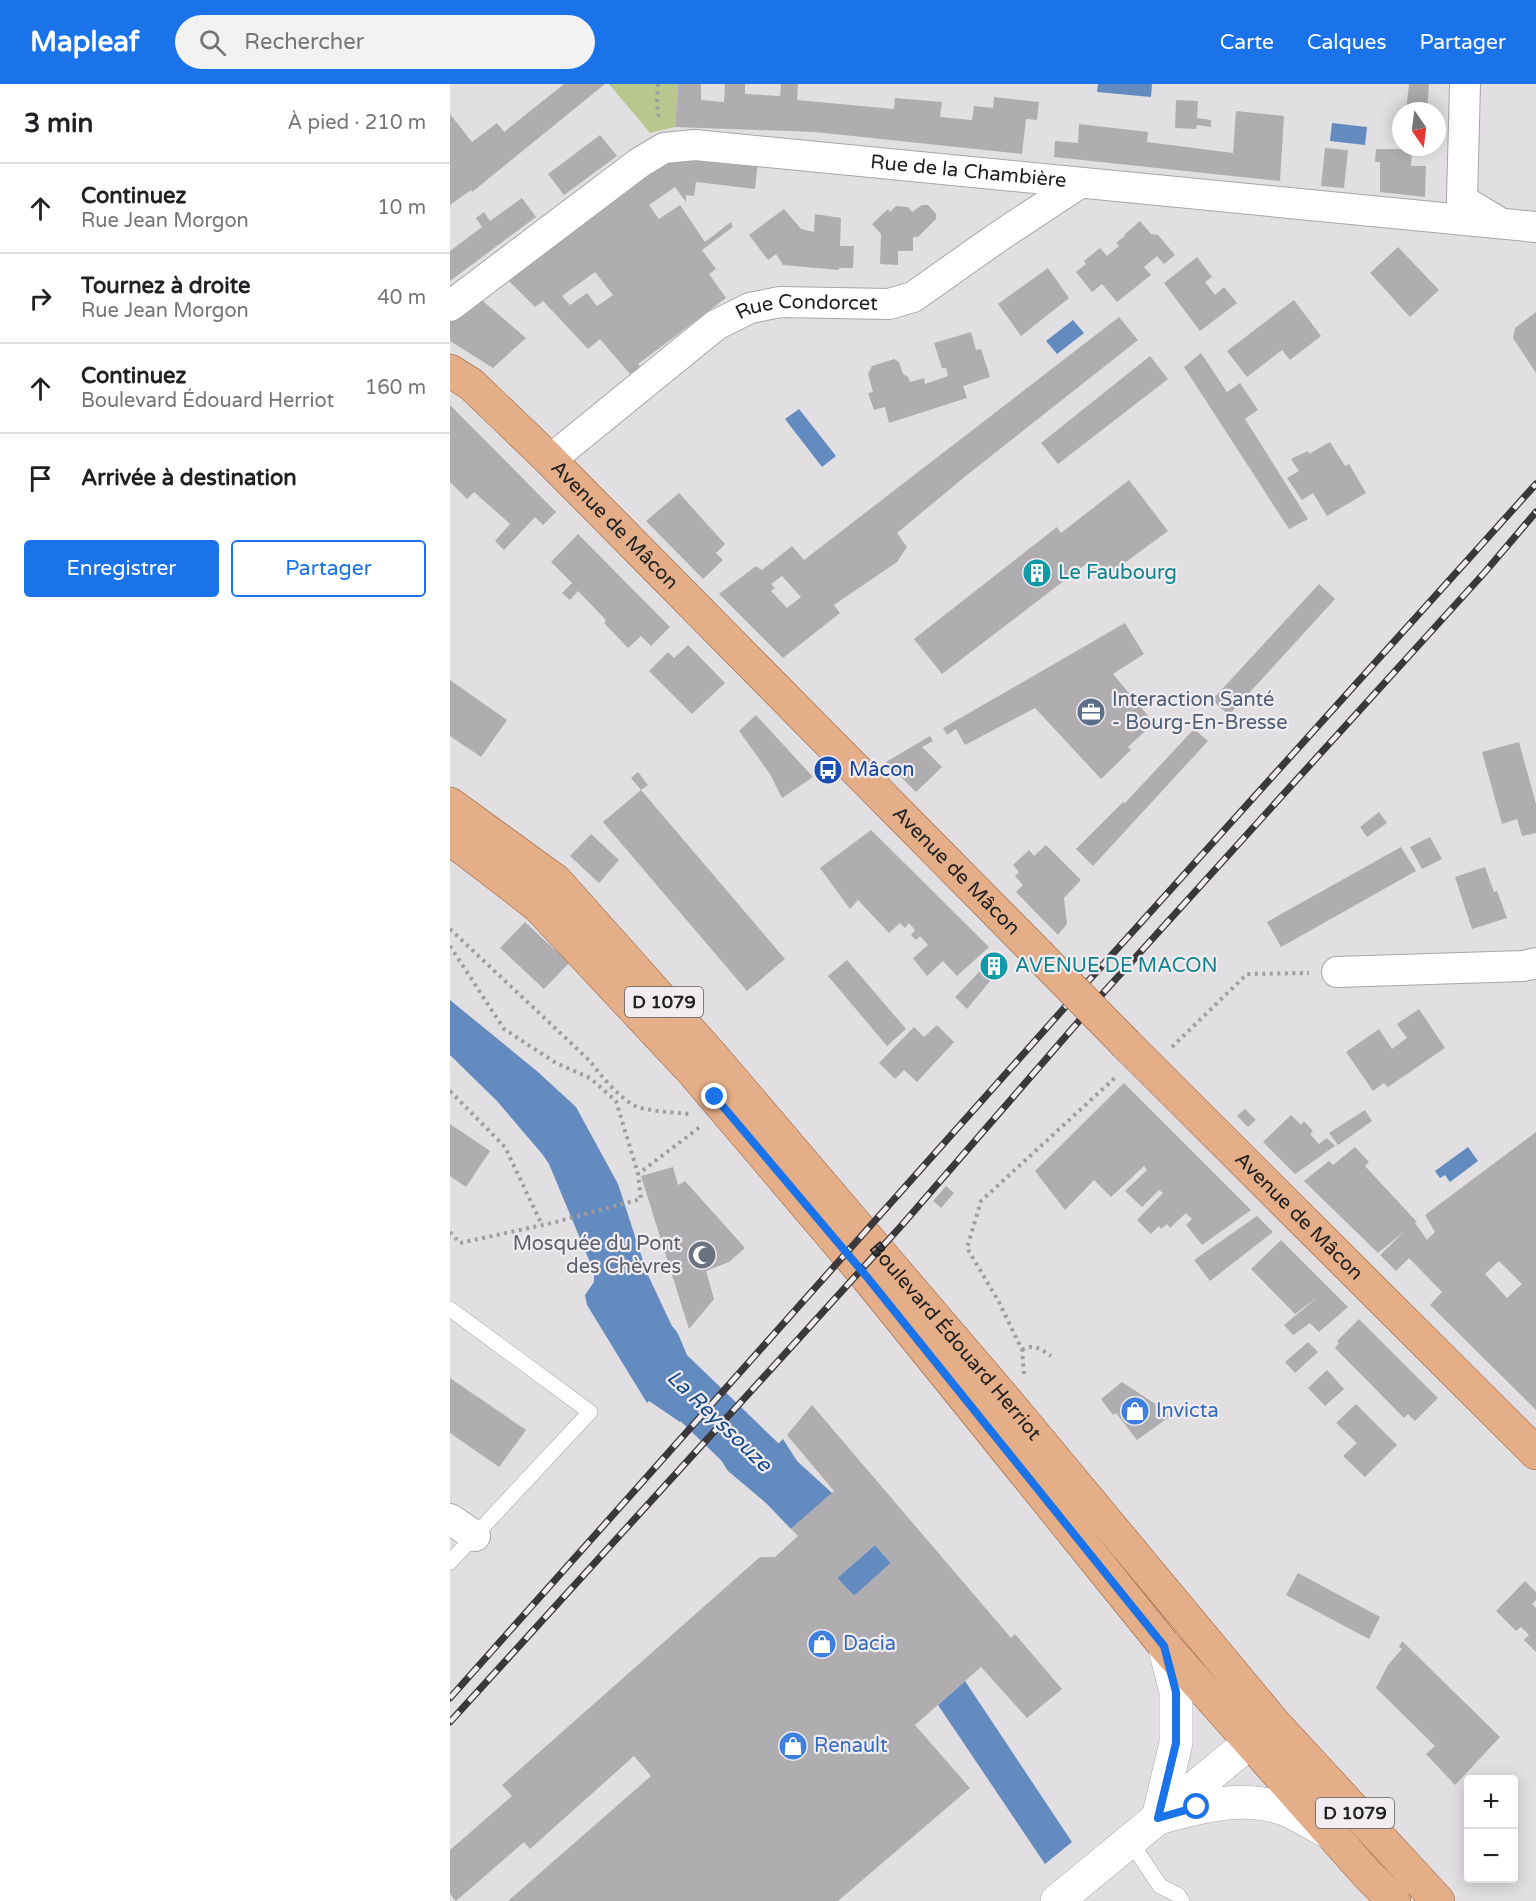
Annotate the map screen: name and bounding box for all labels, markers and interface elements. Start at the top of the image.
search box [175,15,595,69]
text: Mapleaf [30,25,139,59]
icon: search [196,26,229,59]
text: Rechercher [244,29,364,55]
text: Carte [1220,30,1274,55]
text: Calques [1307,30,1387,55]
text: Partager [1420,30,1506,55]
north arrow [1392,102,1446,156]
text: 3 min [24,108,93,139]
text: À pied · 210 m [288,111,426,135]
street label: Rue de la Chambière [869,150,1068,193]
text: Continuez [81,183,186,209]
icon: ahead [24,192,57,225]
text: 10 m [377,196,426,220]
text: Rue Jean Morgon [81,209,249,233]
text: Tournez à droite [81,273,250,299]
icon: right [24,282,57,315]
text: 40 m [377,286,426,310]
street label: Rue Condorcet [732,290,878,325]
text: Rue Jean Morgon [81,299,249,323]
text: Continuez [81,363,186,389]
icon: ahead [24,372,57,405]
text: 160 m [365,376,426,400]
text: Boulevard Édouard Herriot [81,389,334,413]
street label: Avenue de Mâcon [546,456,683,595]
icon: arrive [24,462,57,495]
text: Arrivée à destination [81,465,297,491]
button: Enregistrer [24,540,219,597]
button: Partager [231,540,426,597]
building icon: Le Faubourg [1021,557,1053,589]
place label: Le Faubourg [1058,561,1177,585]
place label: Interaction Santé - Bourg-En-Bresse [1112,688,1287,735]
office icon: Interaction Santé - Bourg-En-Bresse [1075,696,1107,728]
bus stop icon: Mâcon [812,754,844,786]
place label: Mâcon [849,758,914,782]
street label: Avenue de Mâcon [887,802,1025,940]
building icon: AVENUE DE MACON [978,950,1010,982]
place label: AVENUE DE MACON [1015,954,1218,978]
road number: D 1079 [625,987,703,1017]
route end [701,1083,727,1109]
street label: Avenue de Mâcon [1230,1147,1368,1285]
place label: Mosquée du Pont des Chèvres [513,1232,681,1279]
street label: Boulevard Édouard Herriot [864,1237,1046,1446]
mosque icon: Mosquée du Pont des Chèvres [686,1239,718,1271]
water label: La Reyssouze [662,1365,777,1478]
shop icon: Invicta [1119,1395,1151,1427]
place label: Invicta [1156,1399,1219,1423]
shop icon: Dacia [806,1628,838,1660]
place label: Dacia [843,1632,896,1656]
shop icon: Renault [777,1730,809,1762]
place label: Renault [814,1734,888,1758]
map controls [1464,1775,1518,1883]
button: + [1464,1775,1518,1829]
route start [1183,1793,1209,1819]
road number: D 1079 [1316,1798,1394,1828]
button: − [1464,1829,1518,1883]

